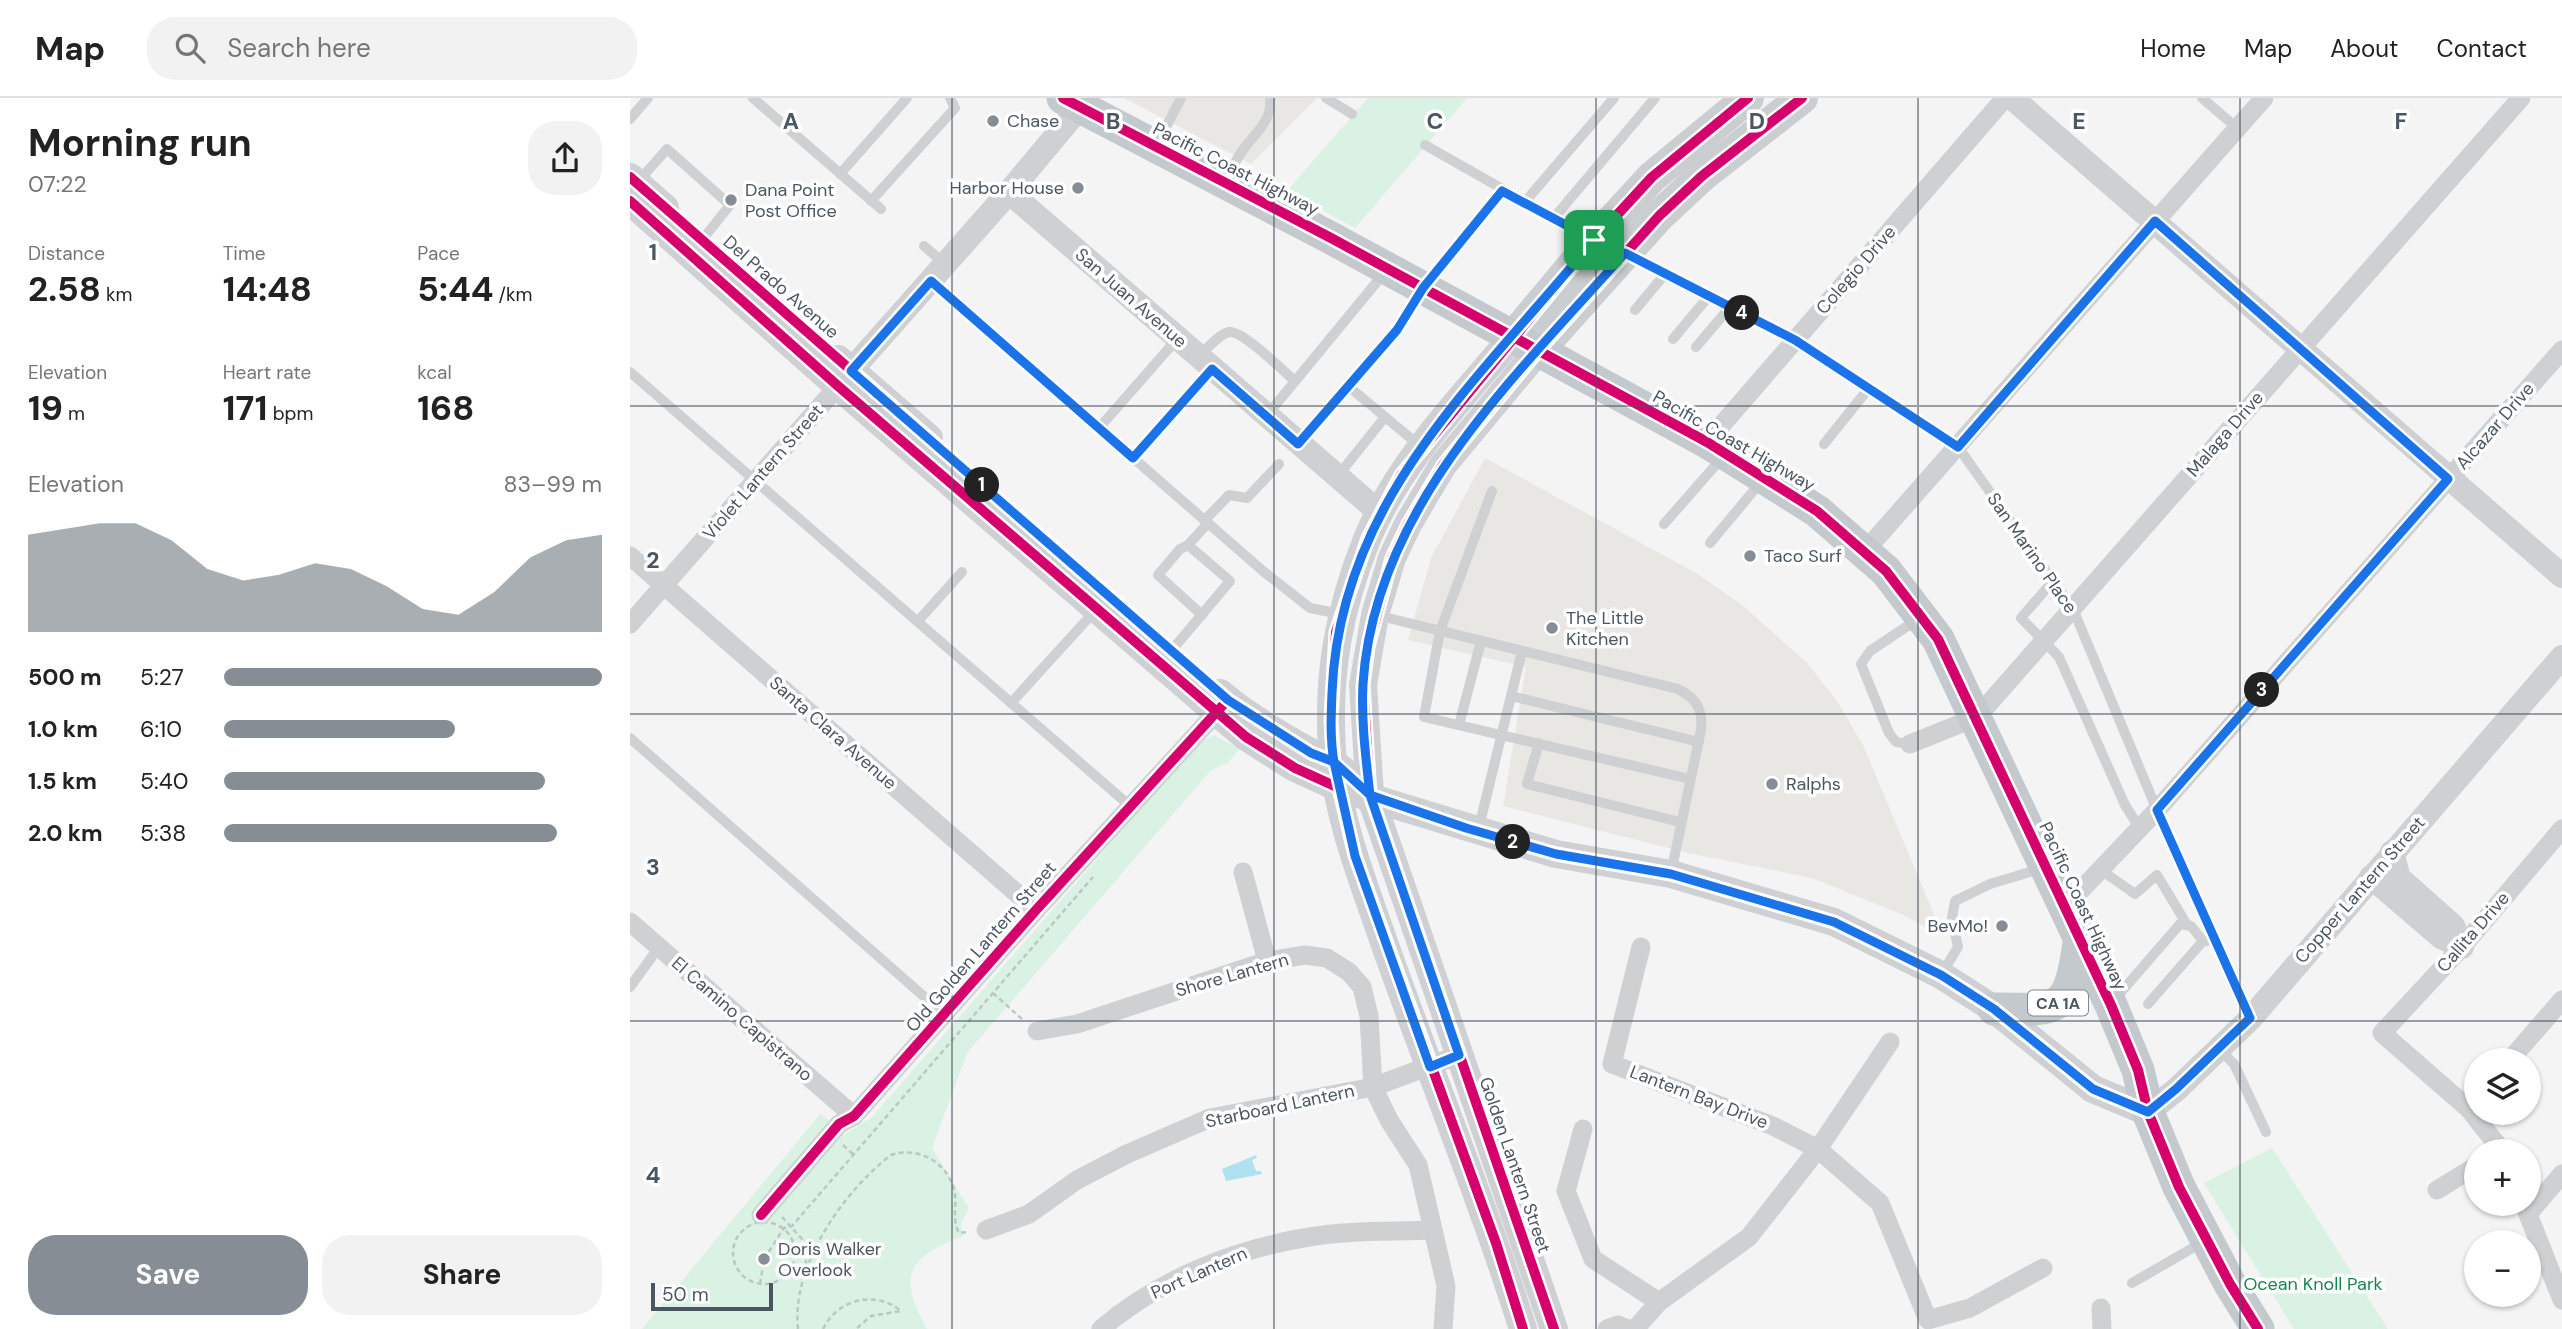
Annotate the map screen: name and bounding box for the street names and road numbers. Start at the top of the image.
street label: Pacific Coast Highway [1149,117,1323,221]
street label: Colegio Drive [1811,221,1901,319]
street label: Del Prado Avenue [718,230,844,344]
street label: San Juan Avenue [1070,243,1192,353]
street label: Alcazar Drive [2450,377,2540,475]
street label: Pacific Coast Highway [1649,385,1819,497]
street label: Malaga Drive [2181,386,2269,482]
street label: Violet Lantern Street [697,399,829,545]
street label: San Marino Place [1981,488,2083,618]
street label: Santa Clara Avenue [764,671,902,795]
street label: Copper Lantern Street [2290,811,2430,969]
street label: Pacific Coast Highway [2033,818,2133,994]
street label: Old Golden Lantern Street [900,857,1062,1037]
street label: Callita Drive [2431,887,2515,977]
street label: Shore Lantern [1173,947,1291,1003]
street label: El Camino Capistrano [666,951,818,1087]
road number: CA 1A [2028,990,2088,1015]
street label: Lantern Bay Drive [1626,1060,1772,1134]
street label: Golden Lantern Street [1474,1074,1556,1256]
street label: Starboard Lantern [1203,1078,1357,1134]
street label: Port Lantern [1147,1241,1251,1305]

